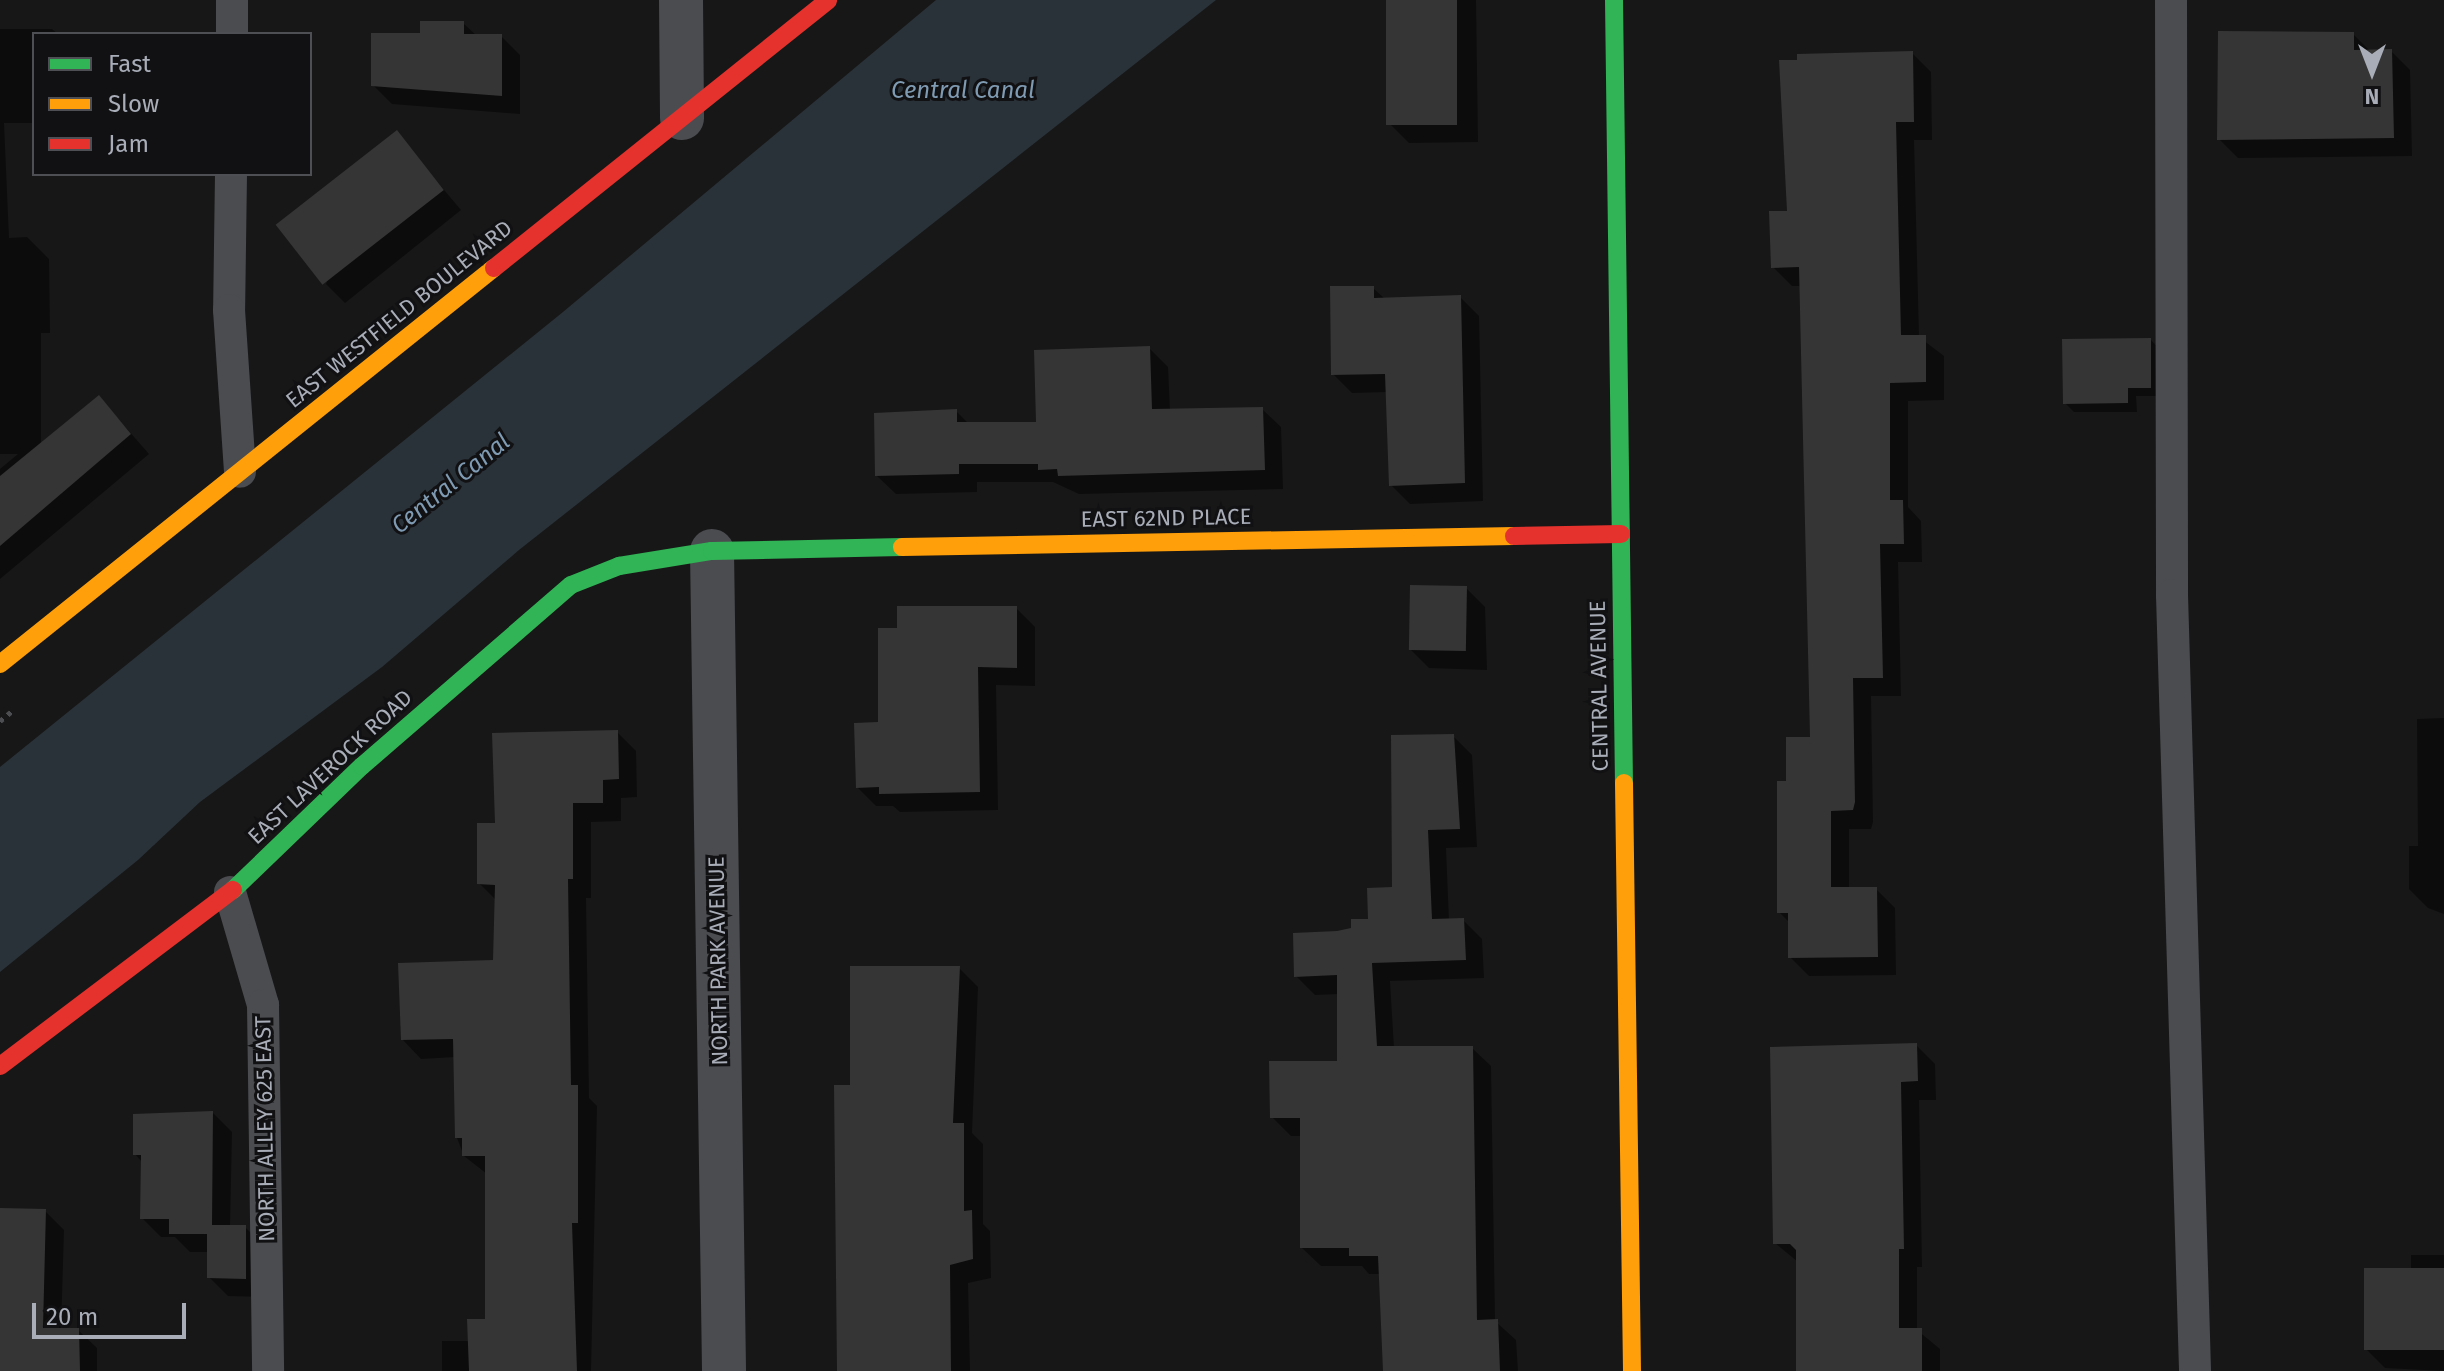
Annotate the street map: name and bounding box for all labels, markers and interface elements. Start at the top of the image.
legend [32,32,312,176]
north arrow [2332,32,2412,112]
text: Fast [108,50,151,78]
water label: Central Canal [891,77,1035,105]
text: N [2365,83,2379,110]
text: Slow [108,90,159,118]
text: Jam [108,130,149,158]
street label: EAST WESTFIELD BOULEVARD [280,215,518,413]
water label: Central Canal [386,428,516,540]
street label: EAST 62ND PLACE [1080,503,1252,533]
street label: CENTRAL AVENUE [1584,600,1614,772]
street label: EAST LAVEROCK ROAD [242,684,418,850]
street label: NORTH PARK AVENUE [703,856,733,1066]
street label: NORTH ALLEY 625 EAST [250,1016,280,1242]
scale bar [36,1287,190,1337]
text: 20 m [46,1303,98,1331]

